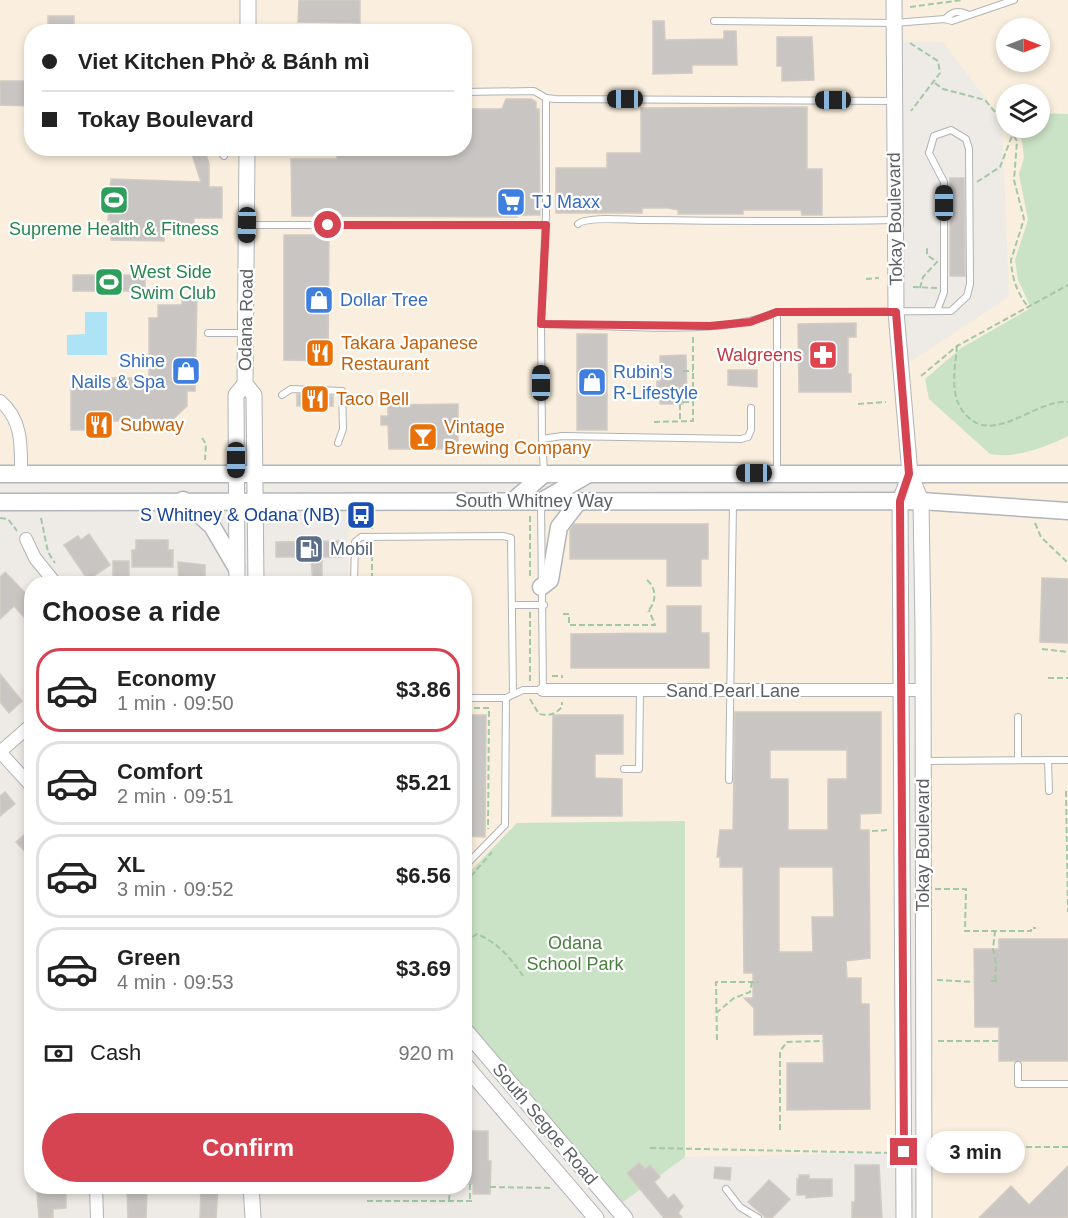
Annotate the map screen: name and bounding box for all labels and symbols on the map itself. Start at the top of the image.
north arrow [996,18,1050,72]
car [607,90,643,108]
car [815,91,851,109]
street label: Tokay Boulevard [884,152,906,286]
sports icon: Supreme Health & Fitness [98,184,130,216]
car [935,185,953,221]
supermarket icon: TJ Maxx [495,186,527,218]
place label: TJ Maxx [532,192,600,212]
car [238,207,256,243]
route start [314,211,341,238]
place label: Supreme Health & Fitness [9,219,219,239]
place label: West Side Swim Club [130,262,216,303]
sports icon: West Side Swim Club [93,266,125,298]
street label: Odana Road [235,269,257,371]
shop icon: Dollar Tree [303,284,335,316]
place label: Dollar Tree [340,290,428,310]
place label: Takara Japanese Restaurant [341,333,478,374]
restaurant icon: Takara Japanese Restaurant [304,337,336,369]
pharmacy icon: Walgreens [807,339,839,371]
place label: Walgreens [717,345,802,365]
place label: Shine Nails & Spa [71,351,166,392]
shop icon: Shine Nails & Spa [170,355,202,387]
place label: Rubin's R-Lifestyle [613,362,698,403]
car [532,365,550,401]
shop icon: Rubin's R-Lifestyle [576,366,608,398]
restaurant icon: Taco Bell [299,383,331,415]
place label: Taco Bell [336,389,409,409]
restaurant icon: Subway [83,409,115,441]
place label: Subway [120,415,184,435]
place label: Vintage Brewing Company [444,417,591,458]
bar icon: Vintage Brewing Company [407,421,439,453]
car [227,442,245,478]
car [736,464,772,482]
street label: South Whitney Way [455,491,613,511]
bus stop icon: S Whitney & Odana (NB) [345,499,377,531]
place label: S Whitney & Odana (NB) [140,505,340,525]
fuel station icon: Mobil [293,533,325,565]
place label: Mobil [330,539,373,559]
street label: Sand Pearl Lane [666,681,800,701]
street label: Tokay Boulevard [913,778,933,912]
park label: Odana School Park [526,933,625,974]
street label: South Segoe Road [488,1059,602,1189]
callout: 3 min [925,1131,1024,1173]
route end [890,1138,917,1165]

